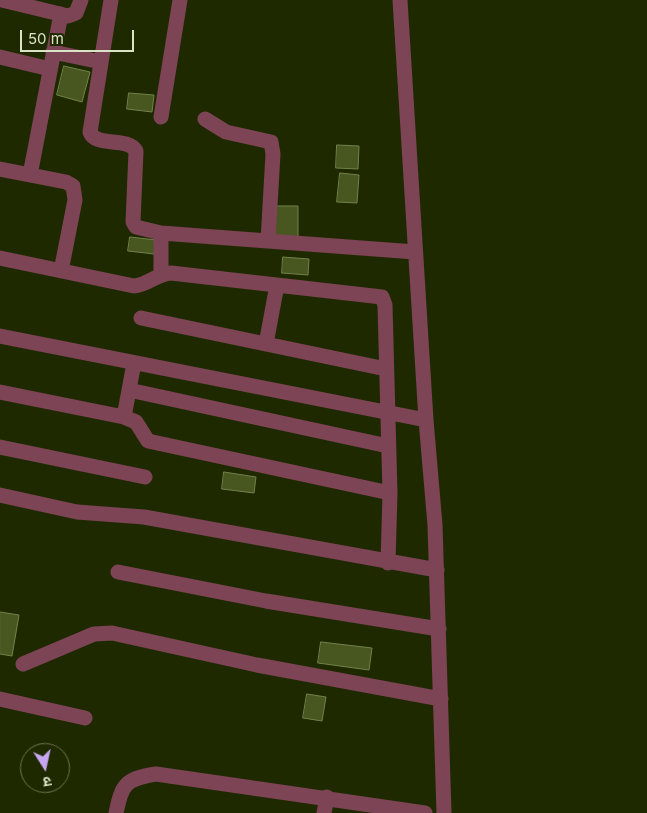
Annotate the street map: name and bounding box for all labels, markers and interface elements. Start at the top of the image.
scale bar [22,20,136,52]
text: 50 m [28,29,64,48]
north arrow [20,743,70,793]
text: उ [42,773,53,791]

